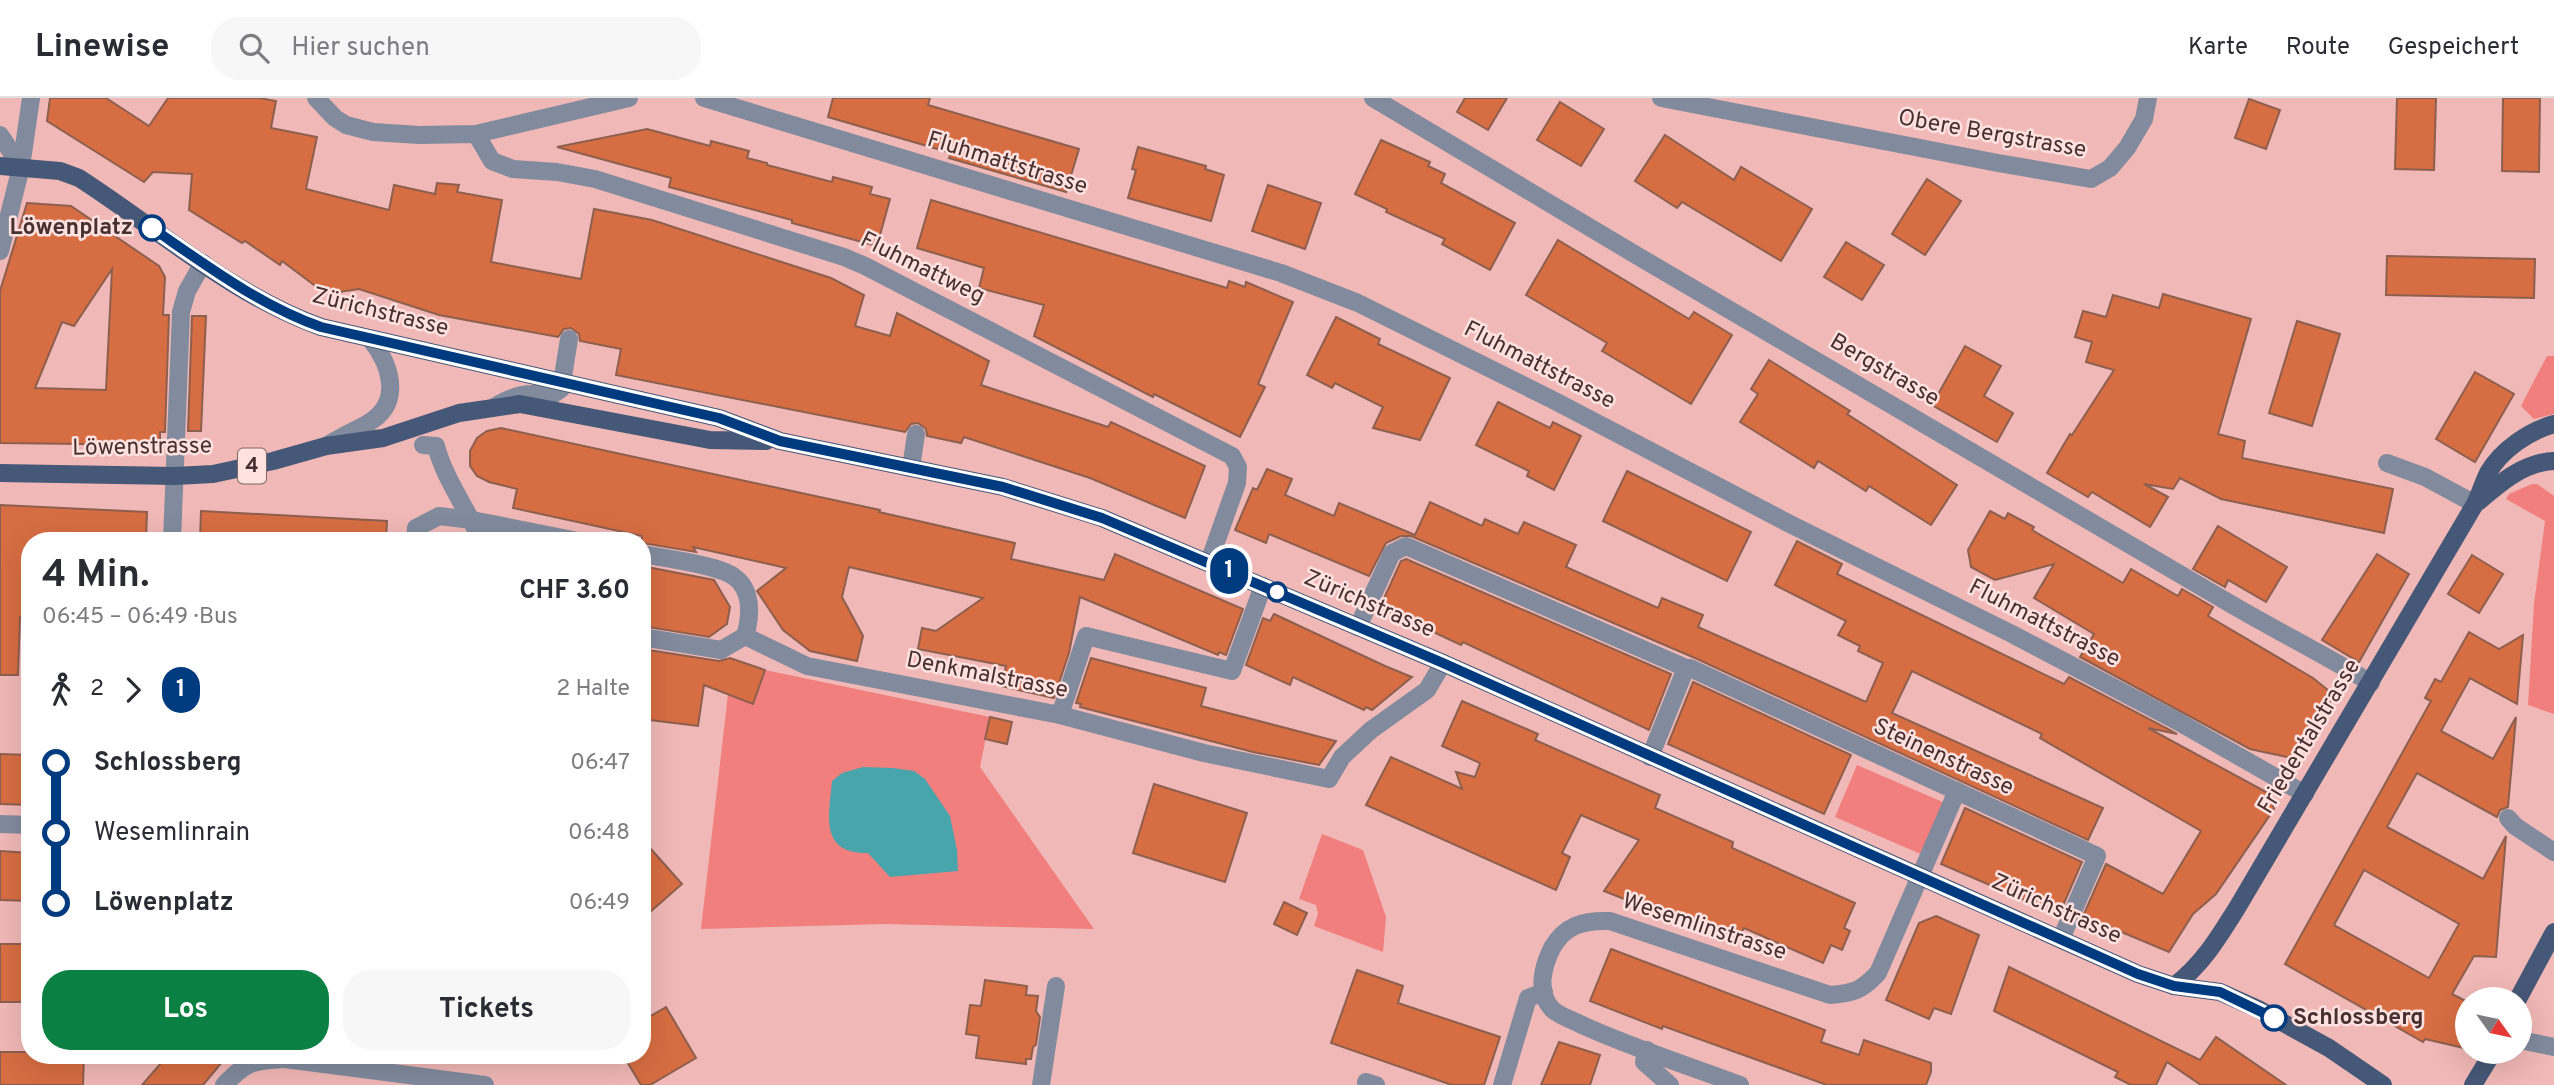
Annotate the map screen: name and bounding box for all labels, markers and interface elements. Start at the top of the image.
search box [211,17,701,80]
text: Linewise [35,27,169,69]
icon: search [235,29,273,67]
text: Hier suchen [291,32,430,65]
text: Karte [2188,33,2248,63]
text: Route [2286,33,2350,63]
text: Gespeichert [2388,33,2519,63]
street label: Obere Bergstrasse [1896,104,2088,166]
street label: Fluhmattstrasse [923,126,1091,202]
place label: Löwenplatz [9,214,133,243]
marker: Löwenplatz [139,215,165,241]
street label: Fluhmattweg [855,226,989,312]
street label: Zürichstrasse [309,282,451,344]
street label: Fluhmattstrasse [1458,315,1620,417]
street label: Bergstrasse [1824,328,1944,414]
street label: Löwenstrasse [72,432,212,464]
road number: 4 [238,448,266,484]
line badge: 1 [1206,548,1252,594]
text: 4 Min. [42,552,149,601]
text: 1 [1224,556,1234,586]
street label: Zürichstrasse [1299,564,1439,646]
street label: Fluhmattstrasse [1963,573,2125,675]
text: CHF 3.60 [519,575,630,608]
unlabelled marker [1267,582,1287,602]
text: 06:45 – 06:49 · Bus [42,603,238,632]
street label: Denkmalstrasse [904,646,1070,706]
street label: Friedentalstrasse [2252,654,2368,820]
icon: walk [42,671,80,709]
icon: forward [114,671,152,709]
text: 2 [90,675,104,704]
text: 1 [176,675,186,705]
text: 2 Halte [556,675,630,704]
street label: Steinenstrasse [1868,713,2018,803]
text: Schlossberg [94,747,242,780]
text: 06:47 [570,749,630,778]
text: Wesemlinrain [94,817,250,850]
text: 06:48 [568,819,630,848]
street label: Zürichstrasse [1986,868,2126,952]
text: Löwenplatz [94,887,234,920]
street label: Wesemlinstrasse [1618,888,1790,968]
text: 06:49 [569,889,630,918]
button: Los [42,970,329,1050]
button: Tickets [343,970,630,1050]
north arrow [2455,987,2532,1064]
map controls [2455,987,2532,1064]
place label: Schlossberg [2293,1004,2424,1033]
marker: Schlossberg [2261,1005,2287,1031]

